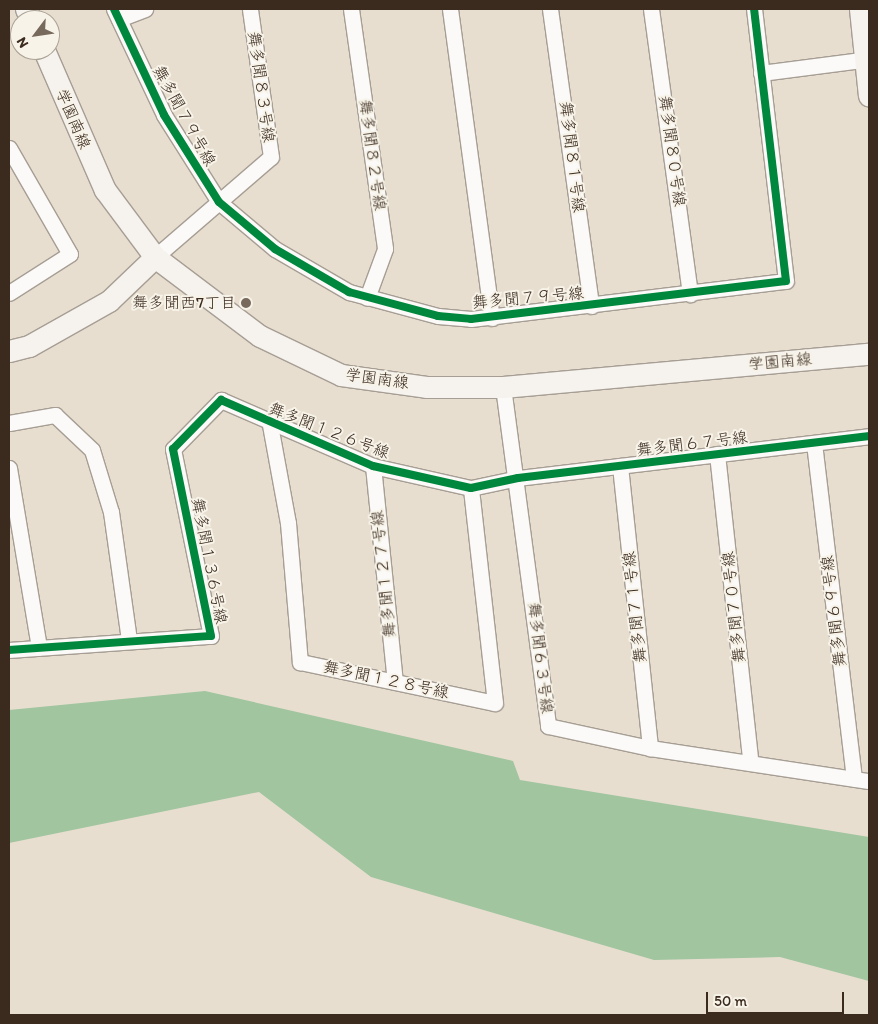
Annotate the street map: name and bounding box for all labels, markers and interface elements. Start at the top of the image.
north arrow [10,10,60,60]
street label: 舞多聞８３号線 [244,30,278,144]
text: N [13,34,32,51]
street label: 舞多聞７９号線 [148,62,220,170]
street label: 学園南線 [52,86,94,152]
street label: 舞多聞８０号線 [655,94,689,208]
street label: 舞多聞８２号線 [355,98,389,212]
street label: 舞多聞８１号線 [556,100,588,214]
street label: 舞多聞７９号線 [471,284,585,312]
place label: 舞多聞西7丁目 [132,293,236,313]
marker: 舞多聞西7丁目 [240,297,252,309]
street label: 学園南線 [747,350,813,374]
street label: 学園南線 [344,365,410,393]
street label: 舞多聞１２６号線 [266,399,392,463]
street label: 舞多聞６７号線 [635,428,749,460]
street label: 舞多聞１３６号線 [187,496,231,626]
street label: 舞多聞１２７号線 [368,509,400,639]
street label: 舞多聞７１号線 [620,550,650,664]
street label: 舞多聞７０号線 [719,550,749,664]
street label: 舞多聞６９号線 [818,554,850,668]
street label: 舞多聞６３号線 [524,601,556,715]
street label: 舞多聞１２８号線 [321,657,451,703]
scale bar [708,982,846,1014]
text: 50 m [714,992,747,1010]

